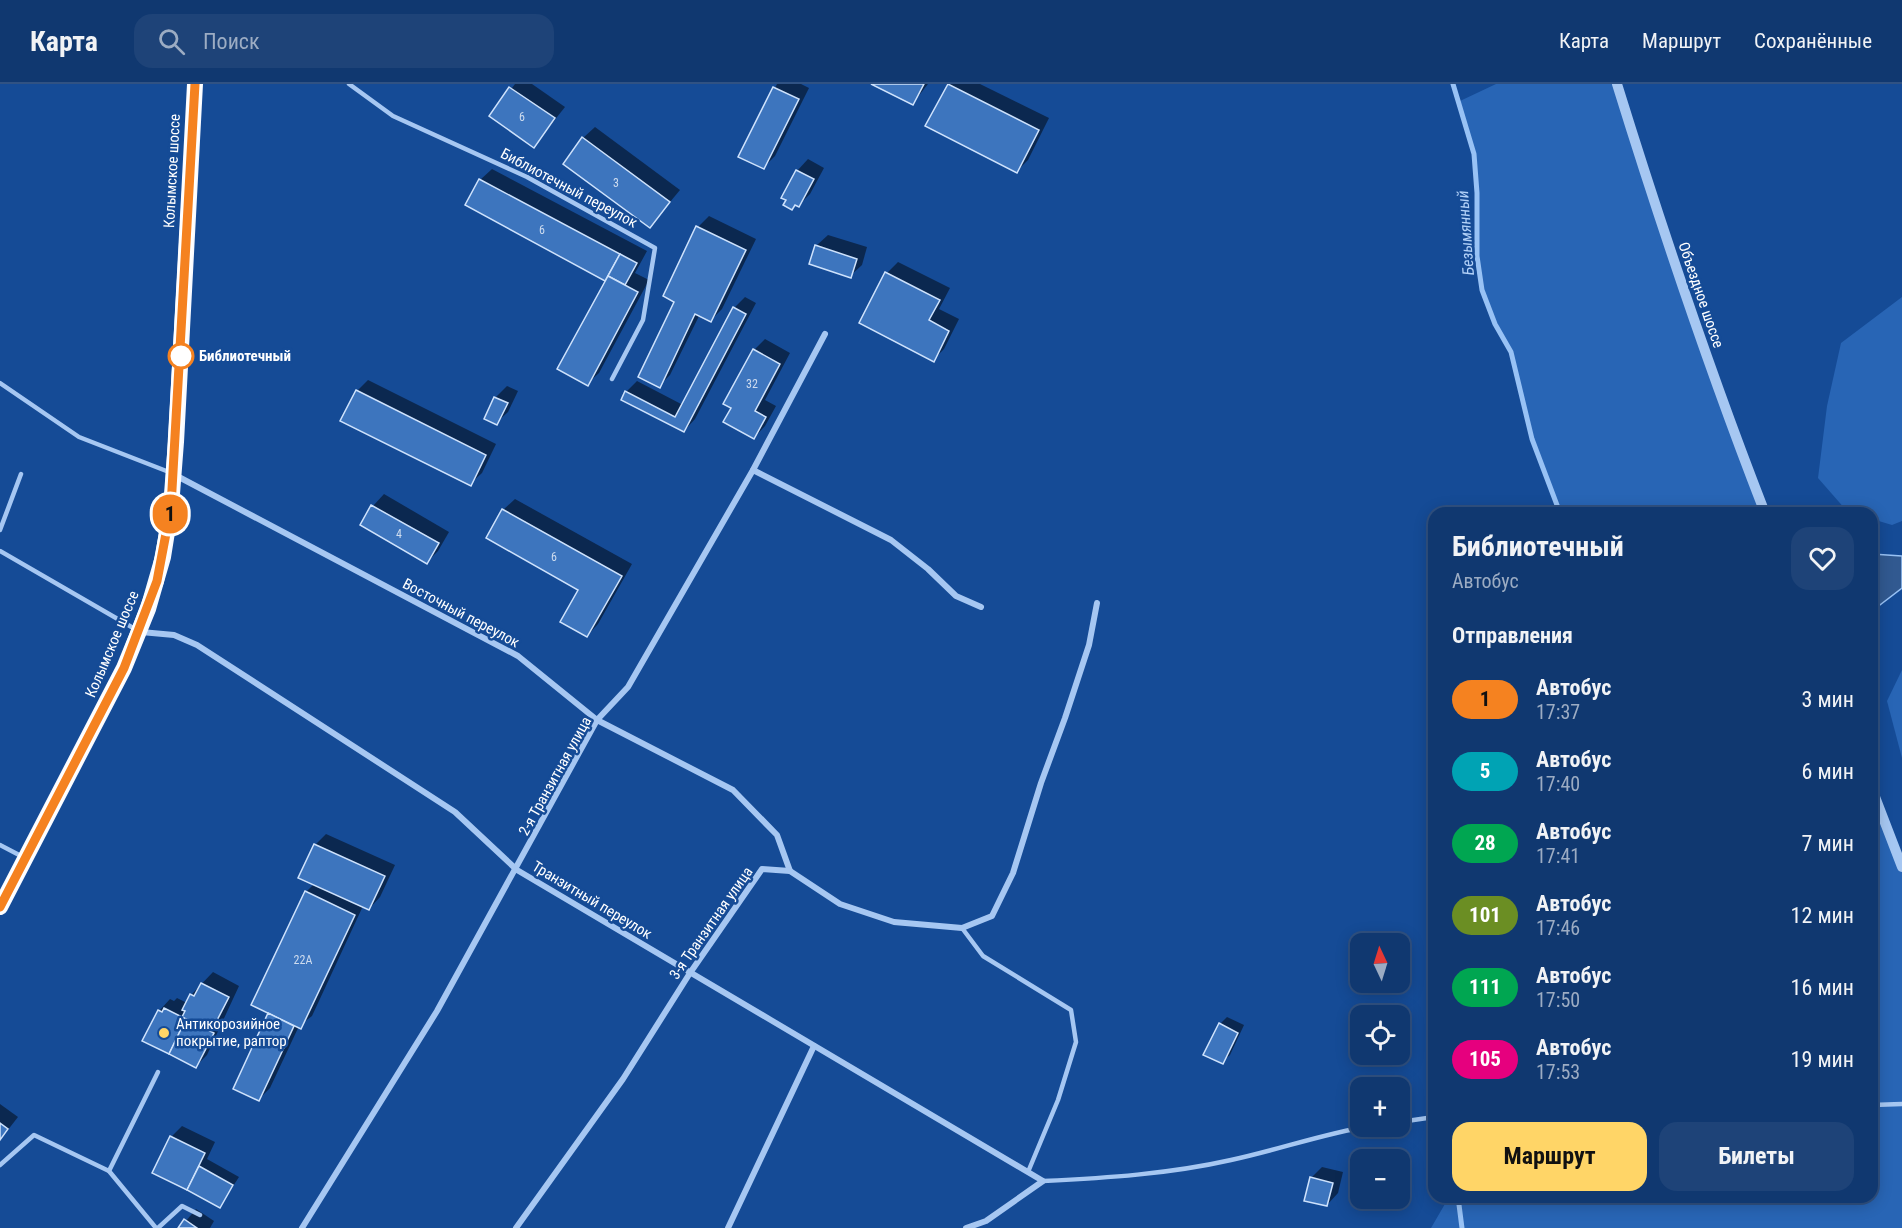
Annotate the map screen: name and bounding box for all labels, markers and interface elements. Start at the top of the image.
search box [134,14,554,68]
text: Карта [30,25,98,58]
icon: search [155,25,188,58]
text: Поиск [203,29,260,54]
text: Карта [1559,29,1609,53]
text: Маршрут [1642,29,1721,53]
text: Сохранённые [1754,29,1872,53]
house number: 6 [519,110,525,124]
street label: Колымское шоссе [160,114,184,228]
street label: Библиотечный переулок [498,144,640,232]
house number: 3 [613,176,619,190]
water label: Безымянный [1453,190,1478,276]
house number: 6 [539,223,545,237]
street label: Объездное шоссе [1674,240,1728,350]
marker: Библиотечный [168,343,194,369]
place label: Библиотечный [199,347,291,365]
house number: 32 [746,377,758,391]
line badge: 1 [150,494,189,534]
text: 1 [165,502,175,526]
house number: 4 [396,527,402,541]
button: heart [1791,527,1854,590]
text: Библиотечный [1452,530,1624,563]
house number: 6 [551,550,557,564]
text: Автобус [1452,569,1519,593]
street label: Восточный переулок [400,575,522,651]
street label: Колымское шоссе [81,588,143,700]
text: Отправления [1452,623,1573,648]
text: Автобус [1536,675,1611,700]
text: 1 [1480,687,1490,711]
text: 3 мин [1801,687,1854,712]
text: 17:37 [1536,700,1580,724]
street label: 2-я Транзитная улица [515,713,595,839]
text: Автобус [1536,747,1611,772]
text: 5 [1480,759,1490,783]
text: 6 мин [1801,759,1854,784]
text: 17:40 [1536,772,1580,796]
text: Автобус [1536,819,1611,844]
text: 28 [1474,831,1496,855]
text: 7 мин [1801,831,1854,856]
text: 17:41 [1536,844,1580,868]
street label: Транзитный переулок [529,857,655,943]
street label: 3-я Транзитная улица [665,863,757,983]
text: Автобус [1536,891,1611,916]
text: 101 [1469,903,1501,927]
text: 12 мин [1791,903,1854,928]
text: 17:46 [1536,916,1580,940]
north arrow [1350,933,1410,993]
map controls [1350,933,1410,1209]
house number: 22А [294,953,312,967]
text: Автобус [1536,963,1611,988]
text: 111 [1469,975,1501,999]
text: 16 мин [1791,975,1854,1000]
text: 17:50 [1536,988,1580,1012]
button: locate [1350,1005,1410,1065]
place label: Антикорозийное покрытие, раптор [176,1015,287,1050]
marker: Антикорозийное покрытие, раптор [157,1026,171,1040]
text: Автобус [1536,1035,1611,1060]
text: 105 [1469,1047,1501,1071]
text: 19 мин [1791,1047,1854,1072]
text: 17:53 [1536,1060,1580,1084]
button: + [1350,1077,1410,1137]
button: Маршрут [1452,1122,1647,1191]
button: Билеты [1659,1122,1854,1191]
button: − [1350,1149,1410,1209]

